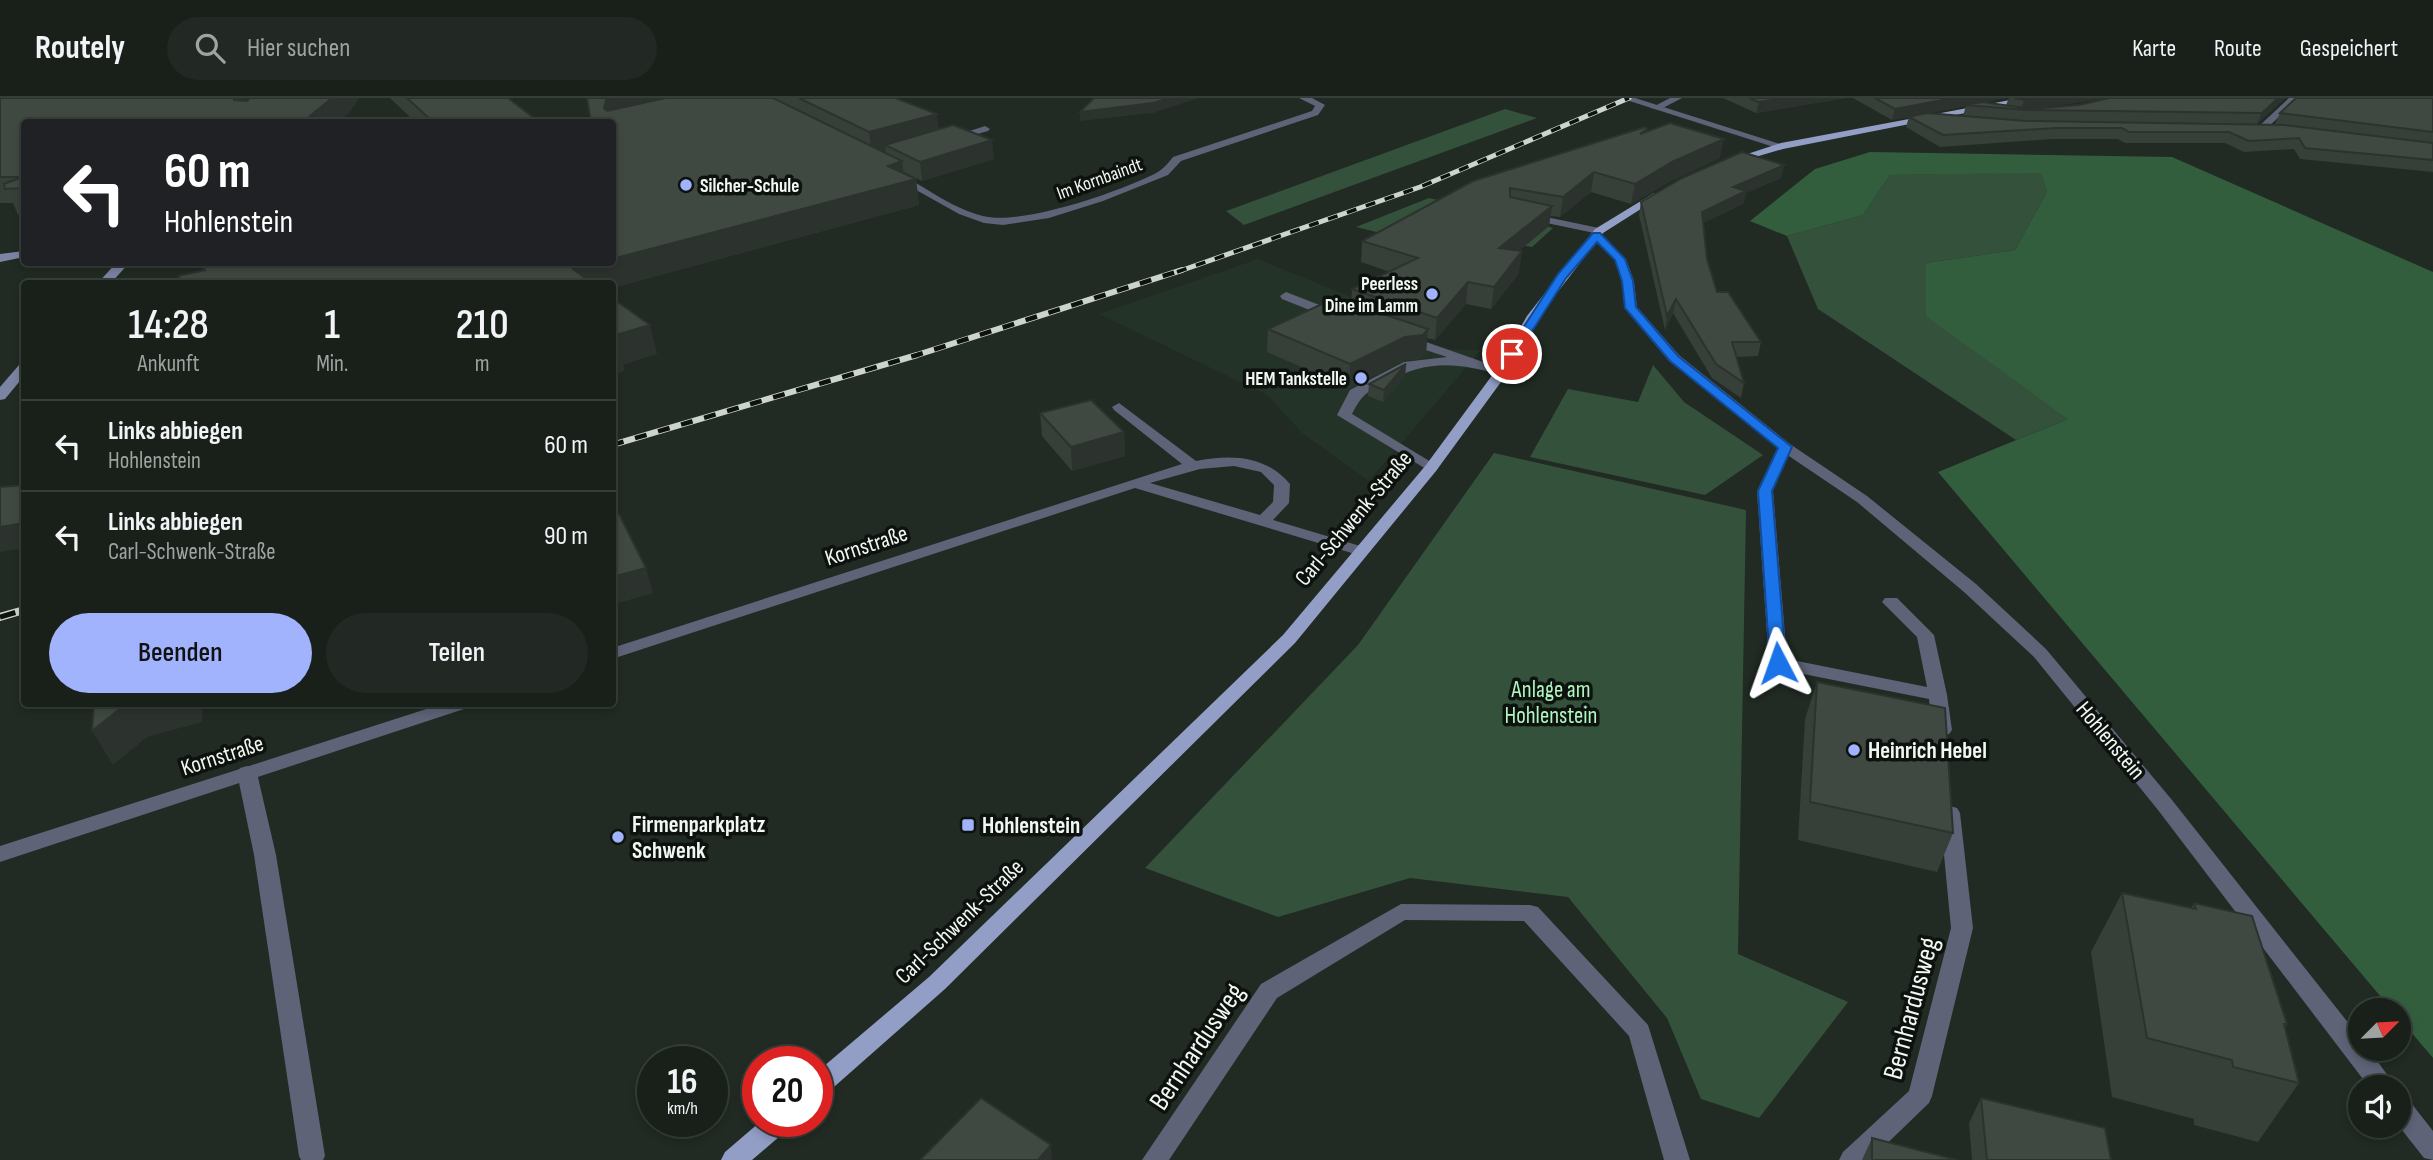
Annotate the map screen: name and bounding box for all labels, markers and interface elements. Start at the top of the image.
search box [167,17,657,80]
text: Routely [35,28,125,68]
icon: search [191,29,229,67]
text: Hier suchen [247,33,350,64]
text: Karte [2132,34,2176,63]
text: Route [2214,34,2262,63]
text: Gespeichert [2300,34,2398,63]
text: 60 m [164,143,251,202]
icon: left [49,147,140,238]
street label: Im Kornbaindt [1054,153,1146,205]
place label: Silcher-Schule [700,175,799,198]
marker: Silcher-Schule [678,177,694,193]
text: Hohlenstein [164,203,293,242]
place label: Peerless Dine im Lamm [1325,273,1418,318]
marker: Peerless Dine im Lamm [1424,286,1440,302]
text: 14:28 [128,300,209,351]
text: 1 [324,300,340,351]
text: 210 [456,300,509,351]
pin [1482,324,1542,384]
icon: arrive [1493,335,1531,373]
text: Ankunft [138,350,200,378]
text: Min. [316,350,348,378]
text: m [475,350,490,378]
place label: HEM Tankstelle [1245,368,1347,391]
marker: HEM Tankstelle [1353,370,1369,386]
text: Links abbiegen [108,416,243,447]
icon: left [49,427,87,465]
text: 60 m [544,430,588,461]
street label: Carl-Schwenk-Straße [1289,446,1418,592]
text: Hohlenstein [108,447,201,475]
text: Links abbiegen [108,507,243,538]
icon: left [49,518,87,556]
street label: Kornstraße [821,519,911,572]
text: 90 m [544,521,588,552]
text: Carl-Schwenk-Straße [108,538,275,566]
button: Beenden [49,613,312,693]
button: Teilen [326,613,588,693]
position arrow [1741,626,1815,700]
park label: Anlage am Hohlenstein [1505,676,1597,730]
street label: Hohlenstein [2070,696,2151,785]
street label: Kornstraße [177,729,267,782]
place label: Heinrich Hebel [1868,737,1987,765]
marker: Heinrich Hebel [1846,742,1862,758]
place label: Firmenparkplatz Schwenk [632,811,766,865]
place label: Hohlenstein [982,812,1080,840]
marker: Hohlenstein [960,817,976,833]
marker: Firmenparkplatz Schwenk [610,829,626,845]
street label: Carl-Schwenk-Straße [890,853,1030,990]
street label: Bernhardusweg [1877,934,1946,1083]
street label: Bernhardusweg [1143,977,1252,1116]
north arrow [2348,998,2412,1060]
map controls [2348,998,2411,1138]
speed limit sign: 20 [742,1046,833,1137]
text: 16 [667,1061,698,1104]
button: sound [2348,1075,2411,1138]
text: km/h [667,1098,698,1119]

